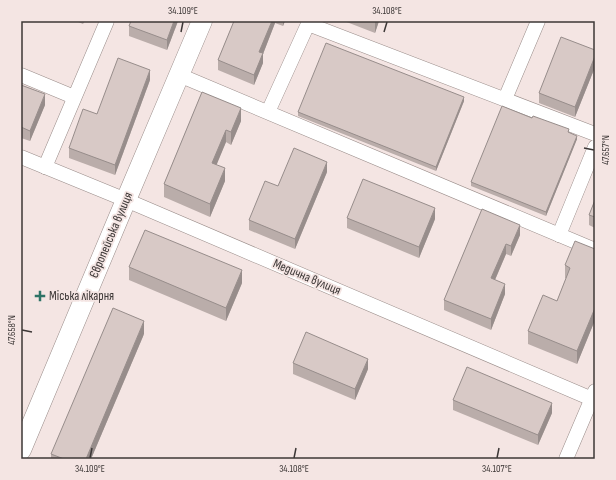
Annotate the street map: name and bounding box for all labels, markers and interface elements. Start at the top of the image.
text: 34.109°E [168,5,198,17]
text: 34.108°E [372,5,402,17]
text: 47.657°N [600,135,612,165]
street label: Європейська вулиця [86,190,136,280]
street label: Медична вулиця [271,255,343,299]
place label: Мiська лiкарня [49,288,114,304]
marker: Мiська лiкарня [34,290,46,302]
text: 47.658°N [6,315,18,345]
text: 34.109°E [75,463,105,475]
text: 34.108°E [279,463,309,475]
text: 34.107°E [482,463,512,475]

